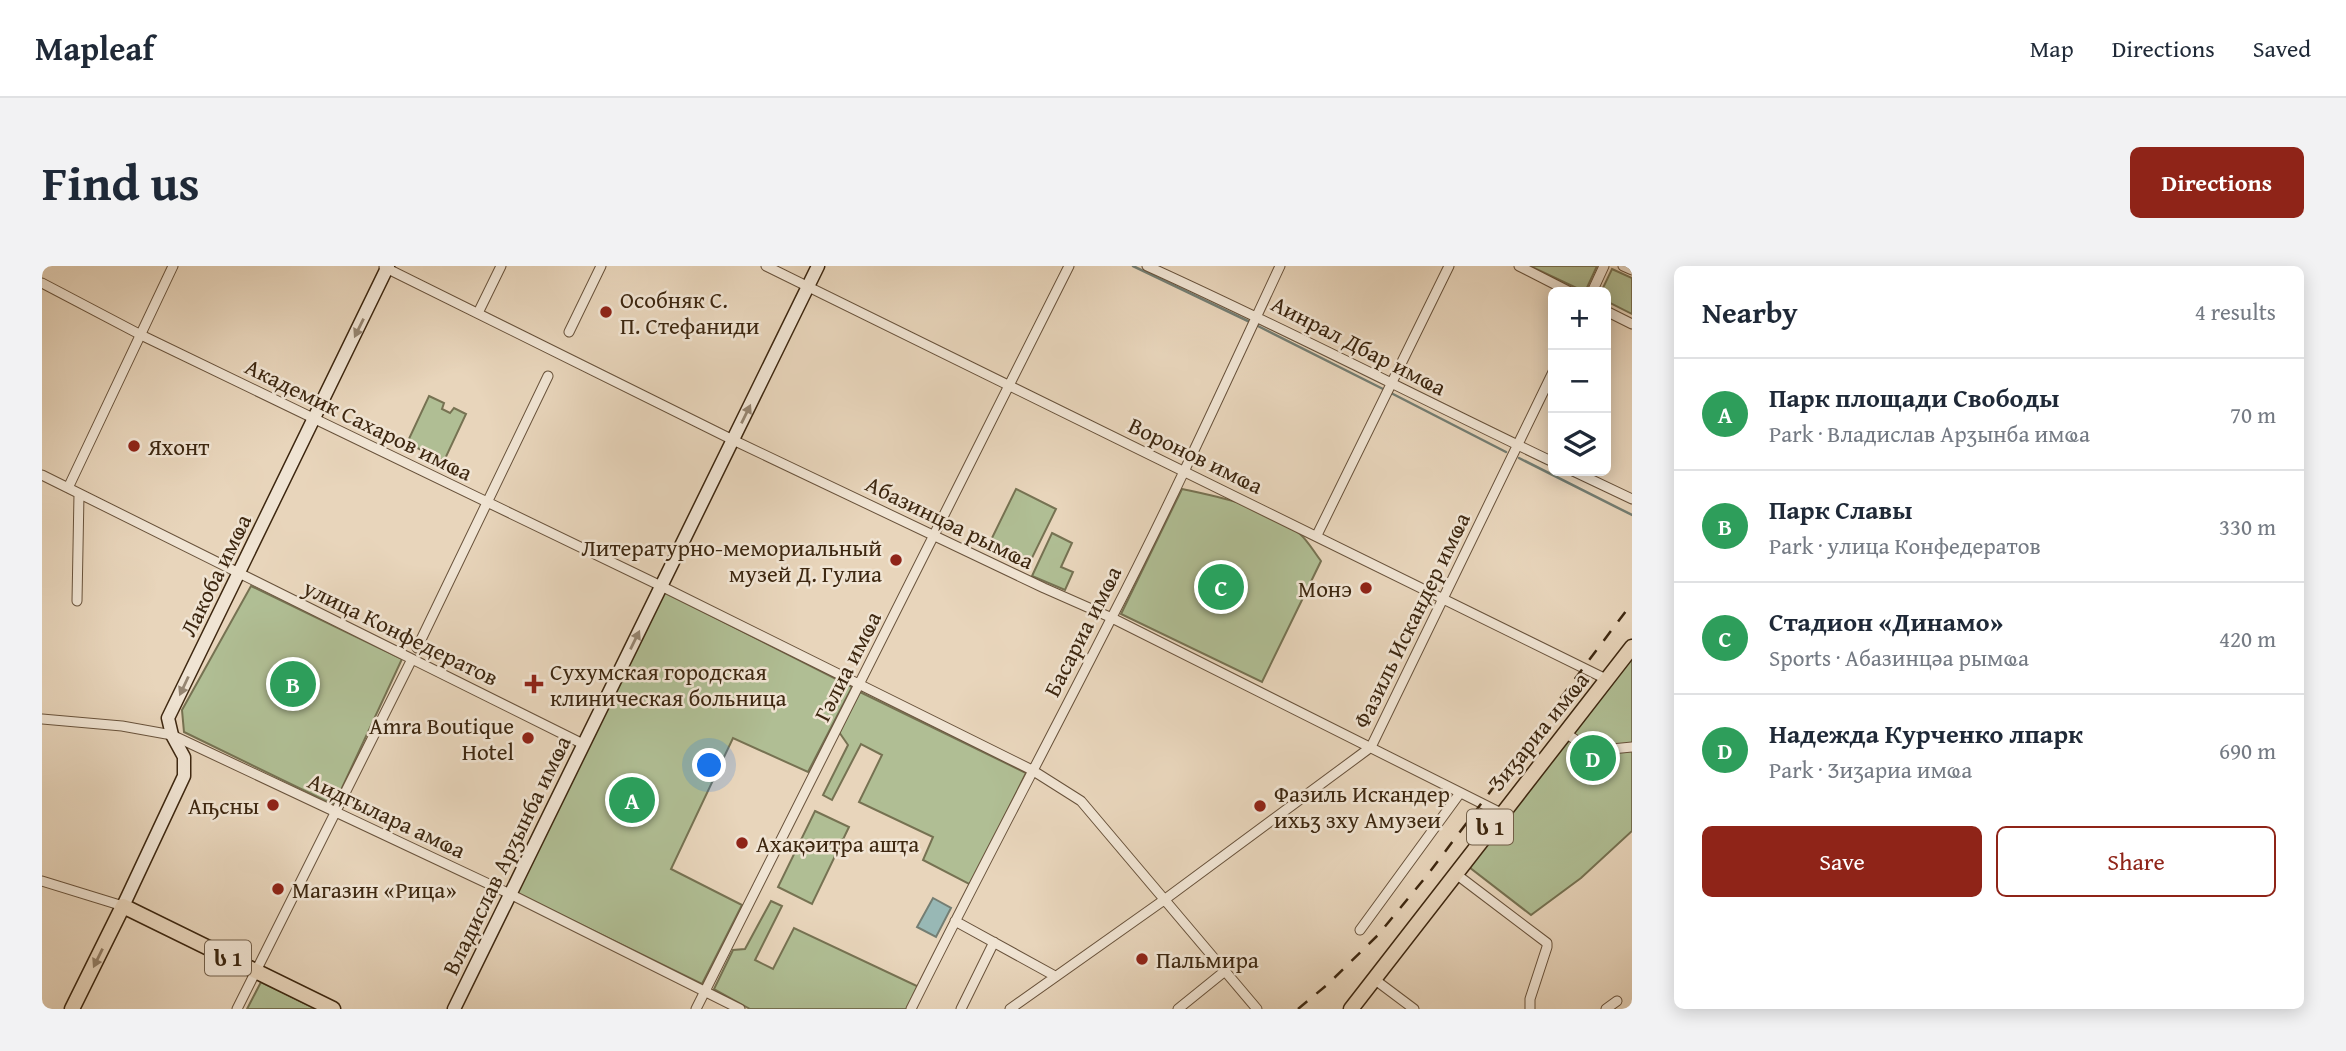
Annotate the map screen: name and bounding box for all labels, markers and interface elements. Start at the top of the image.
text: Mapleaf [35,24,154,72]
text: Map [2030,31,2074,66]
text: Directions [2112,31,2215,66]
text: Saved [2253,31,2311,66]
text: Find us [42,146,200,218]
button: Directions [2130,147,2304,218]
place label: Особняк С. П. Стефаниди [620,283,760,342]
street label: Аинрал Дбар имҩа [1266,287,1452,403]
map controls [1548,287,1611,476]
button: + [1548,287,1611,350]
text: Nearby [1702,290,1798,334]
text: 4 results [2195,295,2276,328]
marker: Особняк С. П. Стефаниди [598,304,614,320]
one-way arrow [353,318,365,338]
street label: Академик Сахаров имҩа [240,349,478,489]
button: − [1548,350,1611,413]
text: Парк площади Свободы [1769,378,2059,417]
text: A [1718,398,1732,431]
text: 70 m [2230,398,2276,431]
one-way arrow [740,404,751,424]
street label: Воронов имҩа [1123,408,1269,502]
button: layers [1548,413,1611,476]
text: Park · Владислав Арӡынба имҩа [1769,417,2090,450]
place label: Яхонт [147,430,209,463]
marker: Яхонт [126,438,142,454]
street label: Абазинцәа рымҩа [860,467,1040,577]
text: Парк Славы [1769,490,1912,529]
street label: Фазиль Искандер имҩа [1344,506,1478,733]
street label: Лакоба имҩа [171,508,259,642]
text: B [1718,510,1732,543]
text: 330 m [2219,510,2276,543]
text: Park · улица Конфедератов [1769,529,2041,562]
place label: Литературно-мемориальный музей Д. Гулиа [581,531,882,590]
marker: Литературно-мемориальный музей Д. Гулиа [888,552,904,568]
street label: Басариа имҩа [1035,560,1129,702]
pin: C [1198,561,1244,613]
street label: улица Конфедератов [297,570,504,694]
place label: Монэ [1298,572,1352,605]
marker: Монэ [1358,580,1374,596]
text: Cтадион «Динамо» [1769,602,2003,641]
street label: Гәлиа имҩа [805,605,889,727]
text: C [1718,622,1732,655]
text: 420 m [2219,622,2276,655]
one-way arrow [629,630,640,650]
text: Sports · Абазинцәа рымҩа [1769,641,2029,674]
place label: Сухумская городская клиническая больница [550,655,787,714]
pin: B [270,658,316,710]
street label: Ӡиӡариа имҩа [1480,664,1596,798]
marker: Сухумская городская клиническая больница [524,674,544,694]
one-way arrow [178,676,189,696]
place label: Amra Boutique Hotel [369,709,514,768]
text: Надежда Курченко лпарк [1769,714,2083,753]
street label: Владислав Арӡынба имҩа [434,730,578,980]
marker: Amra Boutique Hotel [520,730,536,746]
pin: D [1570,732,1616,784]
text: D [1718,734,1732,767]
text: 690 m [2219,734,2276,767]
your location [692,748,726,782]
text: Park · Ӡиӡариа имҩа [1769,753,1972,786]
street label: Аидгылара амҩа [303,764,471,866]
pin: A [609,774,655,826]
place label: Фазиль Искандер ихьӡ зху Амузеи [1274,777,1450,836]
place label: Аҧсны [188,789,259,822]
marker: Аҧсны [265,797,281,813]
marker: Фазиль Искандер ихьӡ зху Амузеи [1252,798,1268,814]
road number: ს 1 [1467,810,1513,844]
button: Save [1702,826,1982,897]
button: Share [1996,826,2276,897]
place label: Ахақәиҭра ашҭа [756,827,919,860]
marker: Ахақәиҭра ашҭа [734,835,750,851]
place label: Магазин «Рица» [292,873,457,906]
marker: Магазин «Рица» [270,881,286,897]
road number: ს 1 [205,940,251,976]
place label: Пальмира [1156,943,1259,976]
one-way arrow [92,948,103,968]
marker: Пальмира [1134,951,1150,967]

